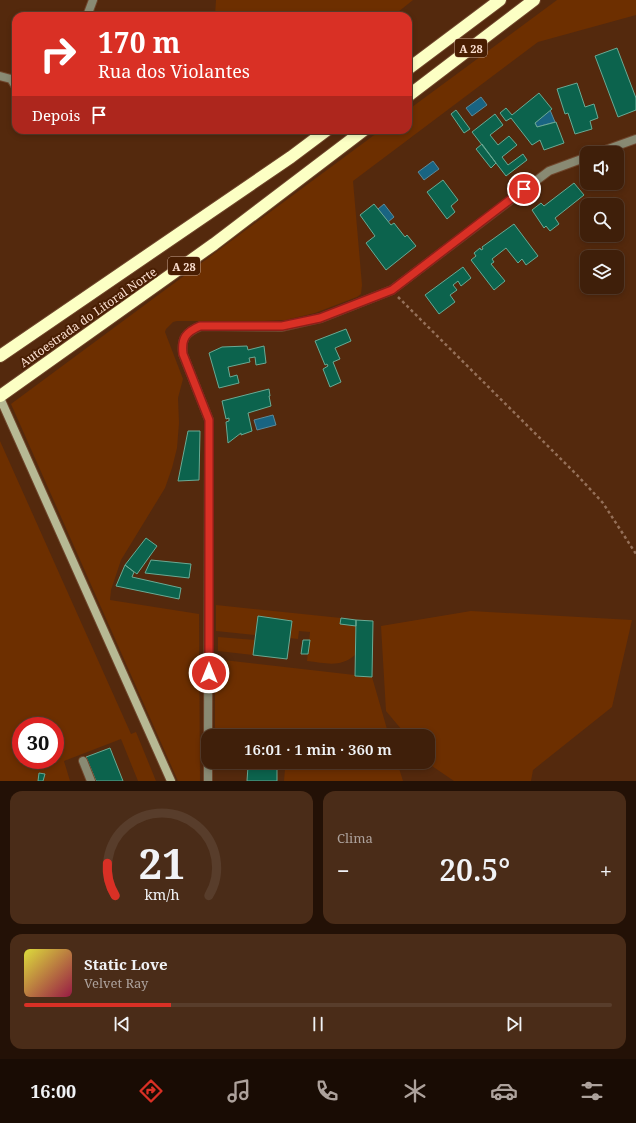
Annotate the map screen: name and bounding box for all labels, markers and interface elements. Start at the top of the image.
text: 170 m [98,23,180,61]
icon: right [32,28,84,80]
road number: A 28 [455,39,487,57]
text: Rua dos Violantes [98,59,250,83]
icon: arrive [88,104,110,126]
text: Depois [32,105,80,125]
map controls [580,146,624,294]
button: sound [580,146,624,190]
pin [507,172,541,206]
icon: arrive [513,178,535,200]
button: search [580,198,624,242]
button: layers [580,250,624,294]
road number: A 28 [168,257,200,275]
street label: Autoestrada do Litoral Norte [16,263,160,371]
position arrow [188,652,230,694]
speed limit sign: 30 [12,717,64,769]
text: 16:01 · 1 min · 360 m [244,739,392,759]
text: Clima [337,829,373,847]
text: 21 [138,834,185,890]
text: 20.5° [439,849,510,890]
text: − [337,855,350,885]
text: + [600,855,612,885]
text: km/h [144,884,179,903]
text: Static Love [84,954,168,974]
text: Velvet Ray [84,974,148,992]
icon: previous [111,1013,133,1035]
icon: pause [307,1013,329,1035]
icon: next [503,1013,525,1035]
icon: directions [137,1077,165,1105]
icon: music [225,1077,253,1105]
icon: phone [313,1077,341,1105]
icon: climate [401,1077,429,1105]
icon: car [490,1077,518,1105]
icon: filters [578,1077,606,1105]
text: 16:00 [30,1079,76,1103]

